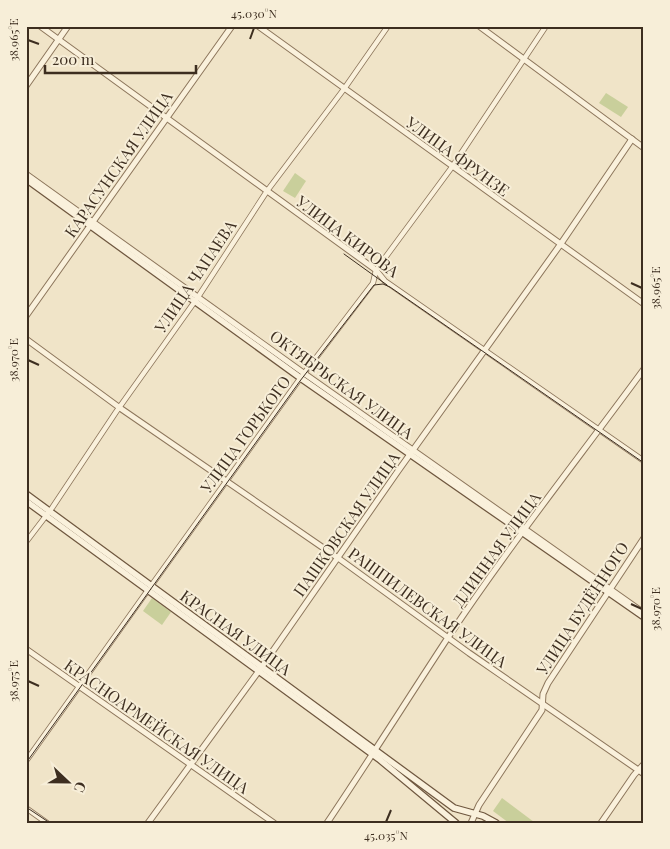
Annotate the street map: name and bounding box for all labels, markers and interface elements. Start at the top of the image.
text: 45.030°N [231,5,277,21]
text: 38.965°E [5,18,21,62]
scale bar [45,42,196,74]
text: 200 m [52,49,95,69]
street label: КАРАСУНСКАЯ УЛИЦА [59,86,177,241]
street label: УЛИЦА ФРУНЗЕ [401,111,514,201]
street label: УЛИЦА КИРОВА [292,190,404,282]
street label: УЛИЦА ЧАПАЕВА [149,215,241,337]
text: 38.965°E [647,266,663,310]
street label: ОКТЯБРЬСКАЯ УЛИЦА [266,325,419,444]
text: 38.970°E [5,338,21,382]
street label: УЛИЦА ГОРЬКОГО [195,371,295,498]
street label: ПАШКОВСКАЯ УЛИЦА [288,447,404,600]
street label: ДЛИННАЯ УЛИЦА [447,487,545,611]
street label: УЛИЦА БУДЁННОГО [531,537,633,679]
street label: РАШПИЛЕВСКАЯ УЛИЦА [344,542,512,672]
street label: КРАСНАЯ УЛИЦА [176,585,296,680]
text: 38.970°E [647,587,663,631]
street label: КРАСНОАРМЕЙСКАЯ УЛИЦА [61,655,253,797]
text: 38.975°E [5,660,21,702]
north arrow [42,756,92,806]
text: 45.035°N [364,827,408,843]

